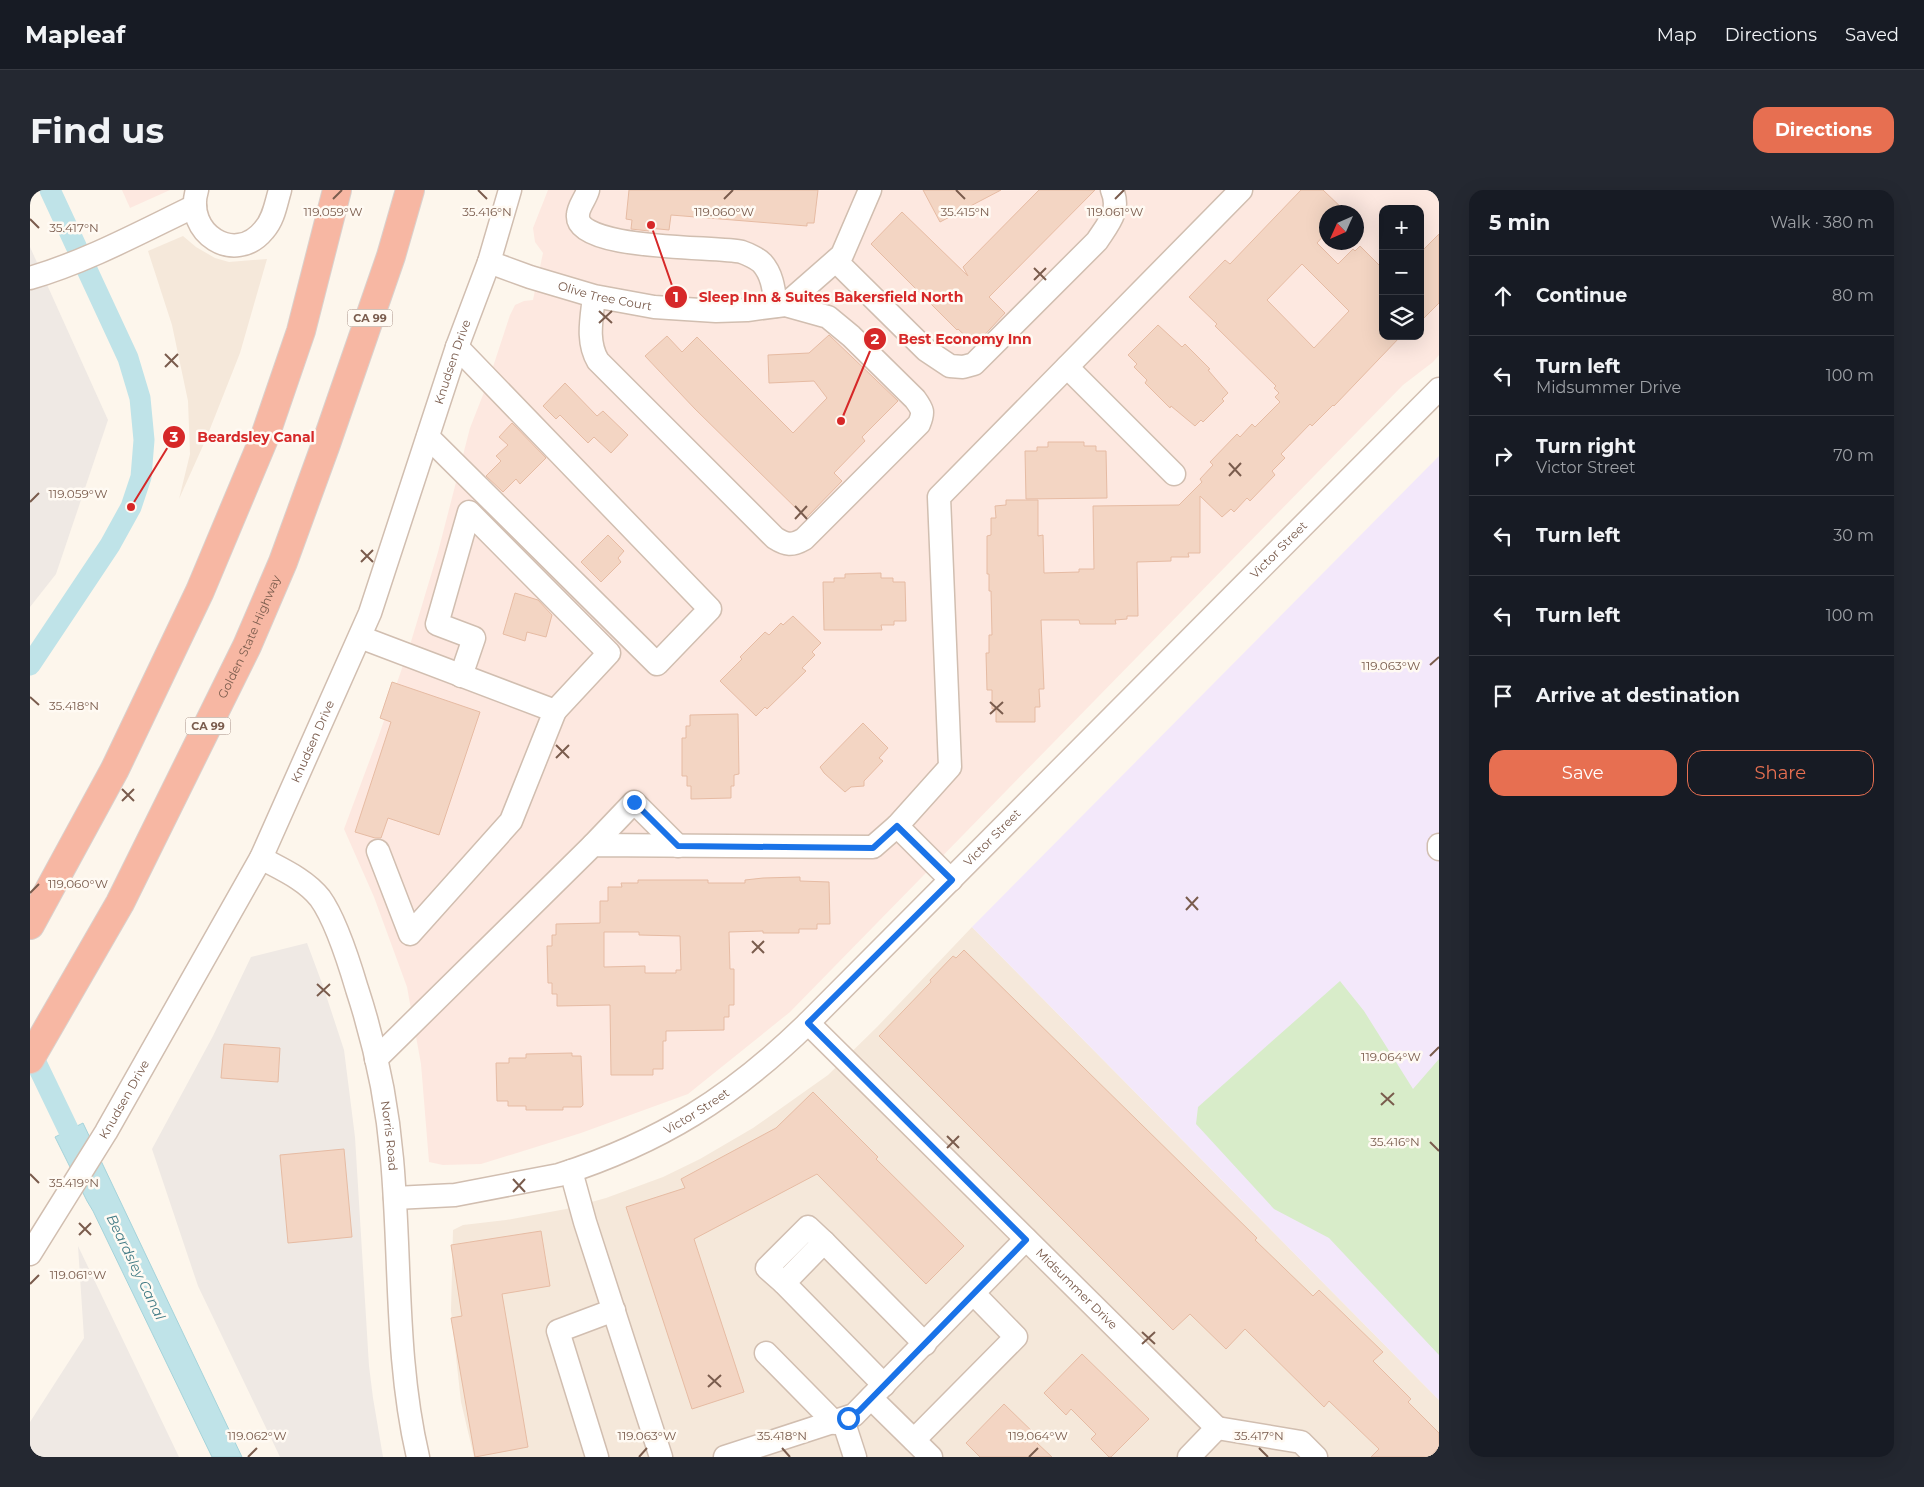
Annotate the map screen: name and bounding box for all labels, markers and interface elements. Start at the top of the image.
text: Mapleaf [25,20,125,49]
text: Map [1657,24,1697,46]
text: Directions [1725,24,1817,46]
text: Saved [1845,24,1899,46]
button: Directions [1753,107,1894,153]
text: Find us [30,109,164,152]
text: 119.059°W [303,204,363,219]
text: 35.416°N [462,204,512,219]
text: 119.060°W [694,204,754,219]
text: 35.415°N [940,204,990,219]
text: 119.061°W [1087,204,1143,219]
north arrow [1319,205,1364,250]
map controls [1379,205,1424,340]
button: + [1379,205,1424,250]
text: 5 min [1489,210,1550,235]
text: Walk · 380 m [1770,213,1874,232]
text: 35.417°N [49,220,99,235]
button: − [1379,250,1424,295]
street label: Olive Tree Court [556,278,653,313]
callout: Sleep Inn & Suites Bakersfield North [664,282,974,311]
icon: ahead [1489,282,1517,310]
text: Continue [1536,284,1627,307]
text: 80 m [1832,286,1874,305]
text: 1 [673,287,679,306]
text: Sleep Inn & Suites Bakersfield North [699,288,963,306]
button: layers [1379,295,1424,340]
road number: CA 99 [348,310,392,326]
street label: Knudsen Drive [431,317,474,406]
callout: Best Economy Inn [863,325,1041,354]
text: 2 [871,329,880,348]
text: Best Economy Inn [898,330,1032,348]
text: Turn left [1536,355,1621,378]
icon: left [1489,362,1517,390]
text: 100 m [1826,366,1874,385]
text: Midsummer Drive [1536,378,1681,397]
callout: Beardsley Canal [162,422,325,451]
text: 3 [169,427,179,446]
text: Beardsley Canal [197,428,315,446]
text: Turn right [1536,435,1636,458]
icon: right [1489,442,1517,470]
text: 70 m [1833,446,1874,465]
text: Victor Street [1536,458,1636,477]
text: 119.059°W [48,486,108,501]
street label: Victor Street [1247,518,1310,581]
icon: left [1489,522,1517,550]
text: Turn left [1536,524,1621,547]
text: 30 m [1833,526,1874,545]
street label: Golden State Highway [214,572,284,701]
icon: left [1489,602,1517,630]
text: Turn left [1536,604,1621,627]
text: 100 m [1826,606,1874,625]
text: 119.063°W [1362,658,1420,673]
icon: arrive [1489,682,1517,710]
text: Arrive at destination [1536,684,1740,707]
text: 35.418°N [49,698,99,713]
street label: Knudsen Drive [287,698,337,785]
road number: CA 99 [186,718,230,734]
button: Save [1489,750,1677,796]
button: Share [1687,750,1874,796]
route end [623,791,646,814]
street label: Victor Street [960,806,1024,869]
text: 119.060°W [48,876,108,891]
text: 119.064°W [1361,1049,1421,1064]
street label: Knudsen Drive [95,1057,152,1142]
street label: Victor Street [661,1085,732,1137]
street label: Norris Road [378,1100,401,1171]
text: 35.416°N [1370,1134,1420,1149]
text: 35.419°N [49,1175,99,1190]
water label: Beardsley Canal [103,1211,170,1323]
street label: Midsummer Drive [1033,1245,1121,1332]
text: 119.061°W [50,1267,106,1282]
route start [837,1407,860,1430]
text: 119.062°W [227,1428,287,1443]
text: 119.063°W [618,1428,676,1443]
text: 35.418°N [757,1428,807,1443]
text: 119.064°W [1008,1428,1068,1443]
text: 35.417°N [1234,1428,1284,1443]

